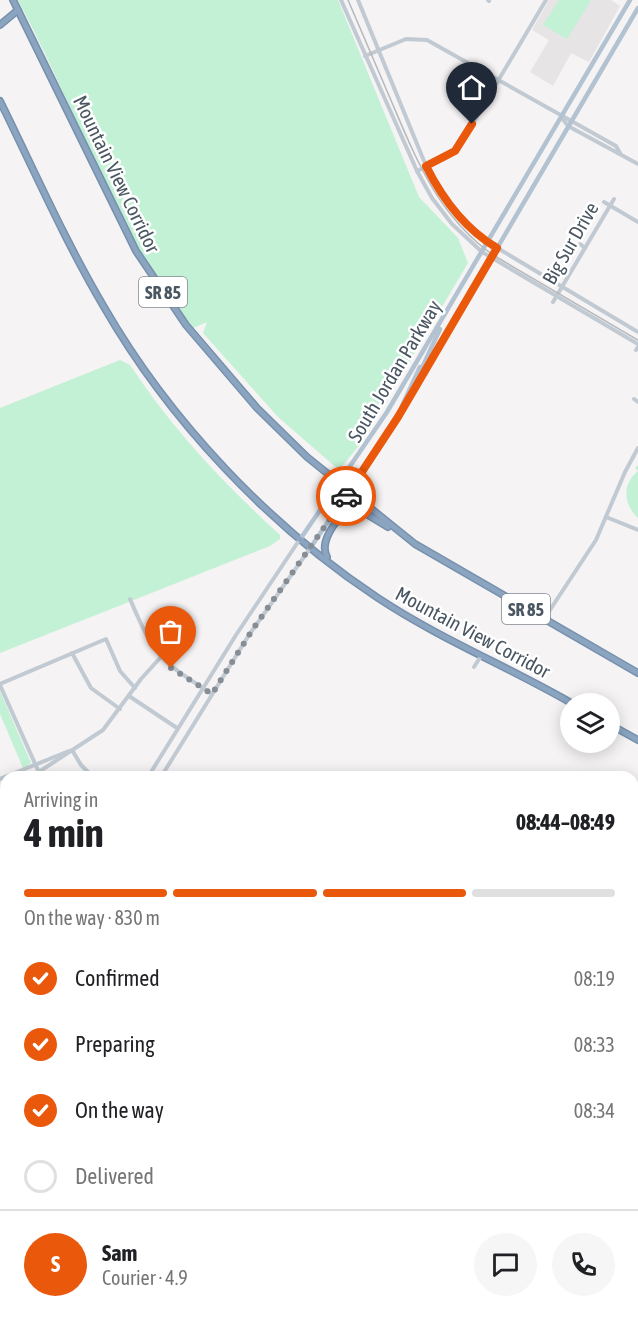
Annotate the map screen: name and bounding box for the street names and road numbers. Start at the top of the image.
street label: Mountain View Corridor [69,92,165,257]
street label: Big Sur Drive [537,198,603,288]
road number: SR 85 [139,277,187,307]
street label: South Jordan Parkway [343,296,445,446]
street label: Mountain View Corridor [392,582,555,683]
road number: SR 85 [502,594,550,624]

